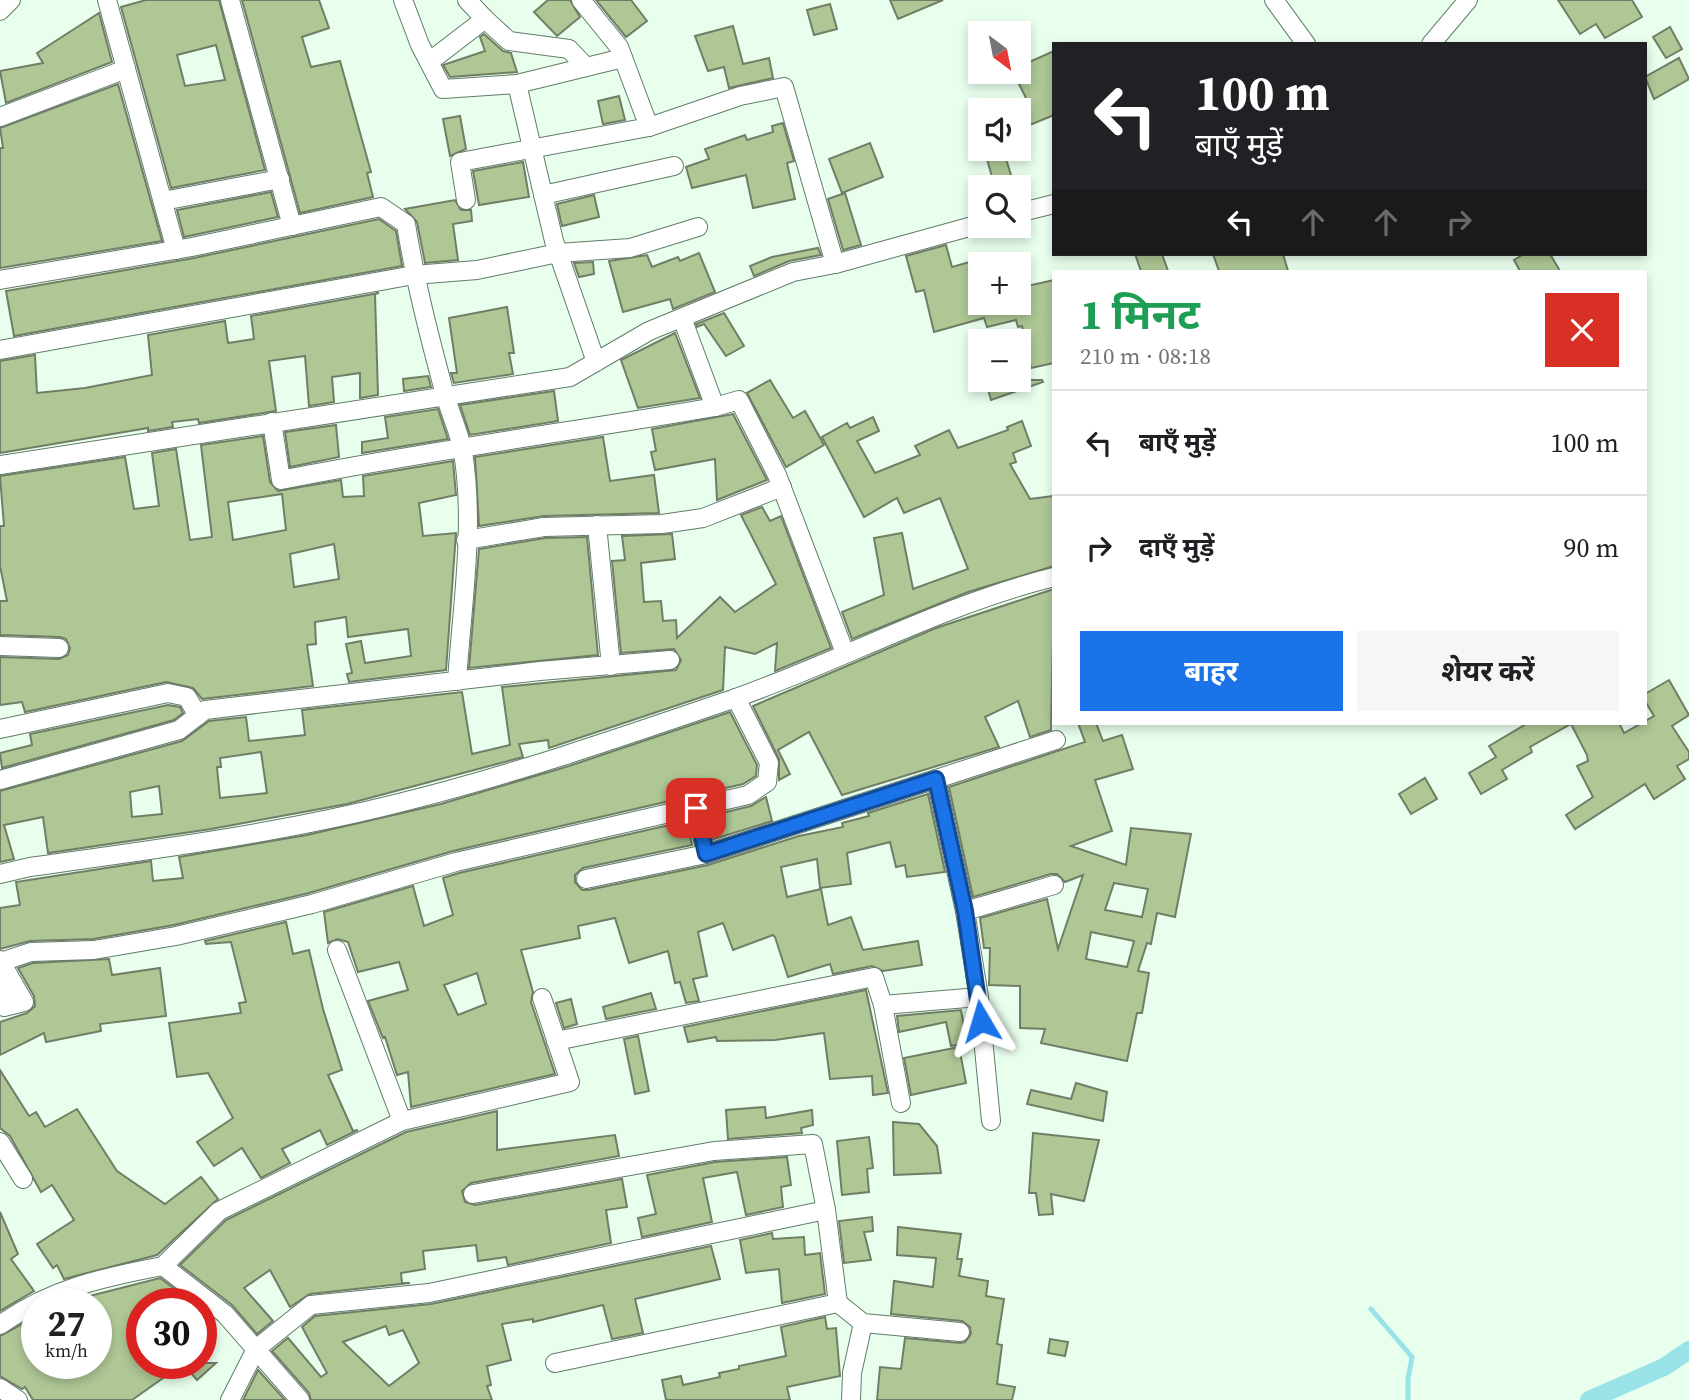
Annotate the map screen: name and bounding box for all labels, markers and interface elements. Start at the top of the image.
north arrow [968,21,1031,84]
map controls [968,21,1031,392]
text: 100 m [1195,59,1330,126]
icon: left [1080,70,1171,161]
button: sound [968,98,1031,161]
text: बाएँ मुड़ें [1195,123,1283,167]
button: search [968,175,1031,238]
icon: left [1221,203,1259,241]
icon: ahead [1294,203,1332,241]
icon: ahead [1367,203,1405,241]
icon: right [1440,203,1478,241]
button: + [968,252,1031,315]
text: 1 मिनट [1080,285,1200,343]
button: close [1545,293,1619,367]
button: − [968,329,1031,392]
text: 210 m · 08:18 [1080,340,1211,372]
icon: left [1080,424,1118,462]
text: बाएँ मुड़ें [1139,424,1216,460]
text: 100 m [1551,425,1619,461]
icon: right [1080,529,1118,567]
text: दाएँ मुड़ें [1139,529,1214,565]
text: 90 m [1564,530,1619,566]
button: बाहर [1080,631,1343,711]
button: शेयर करें [1357,631,1619,711]
pin [666,778,726,838]
icon: arrive [677,789,715,827]
position arrow [944,984,1018,1058]
speed limit sign: 30 [126,1288,217,1379]
text: 27 [48,1300,85,1348]
text: km/h [45,1338,88,1363]

